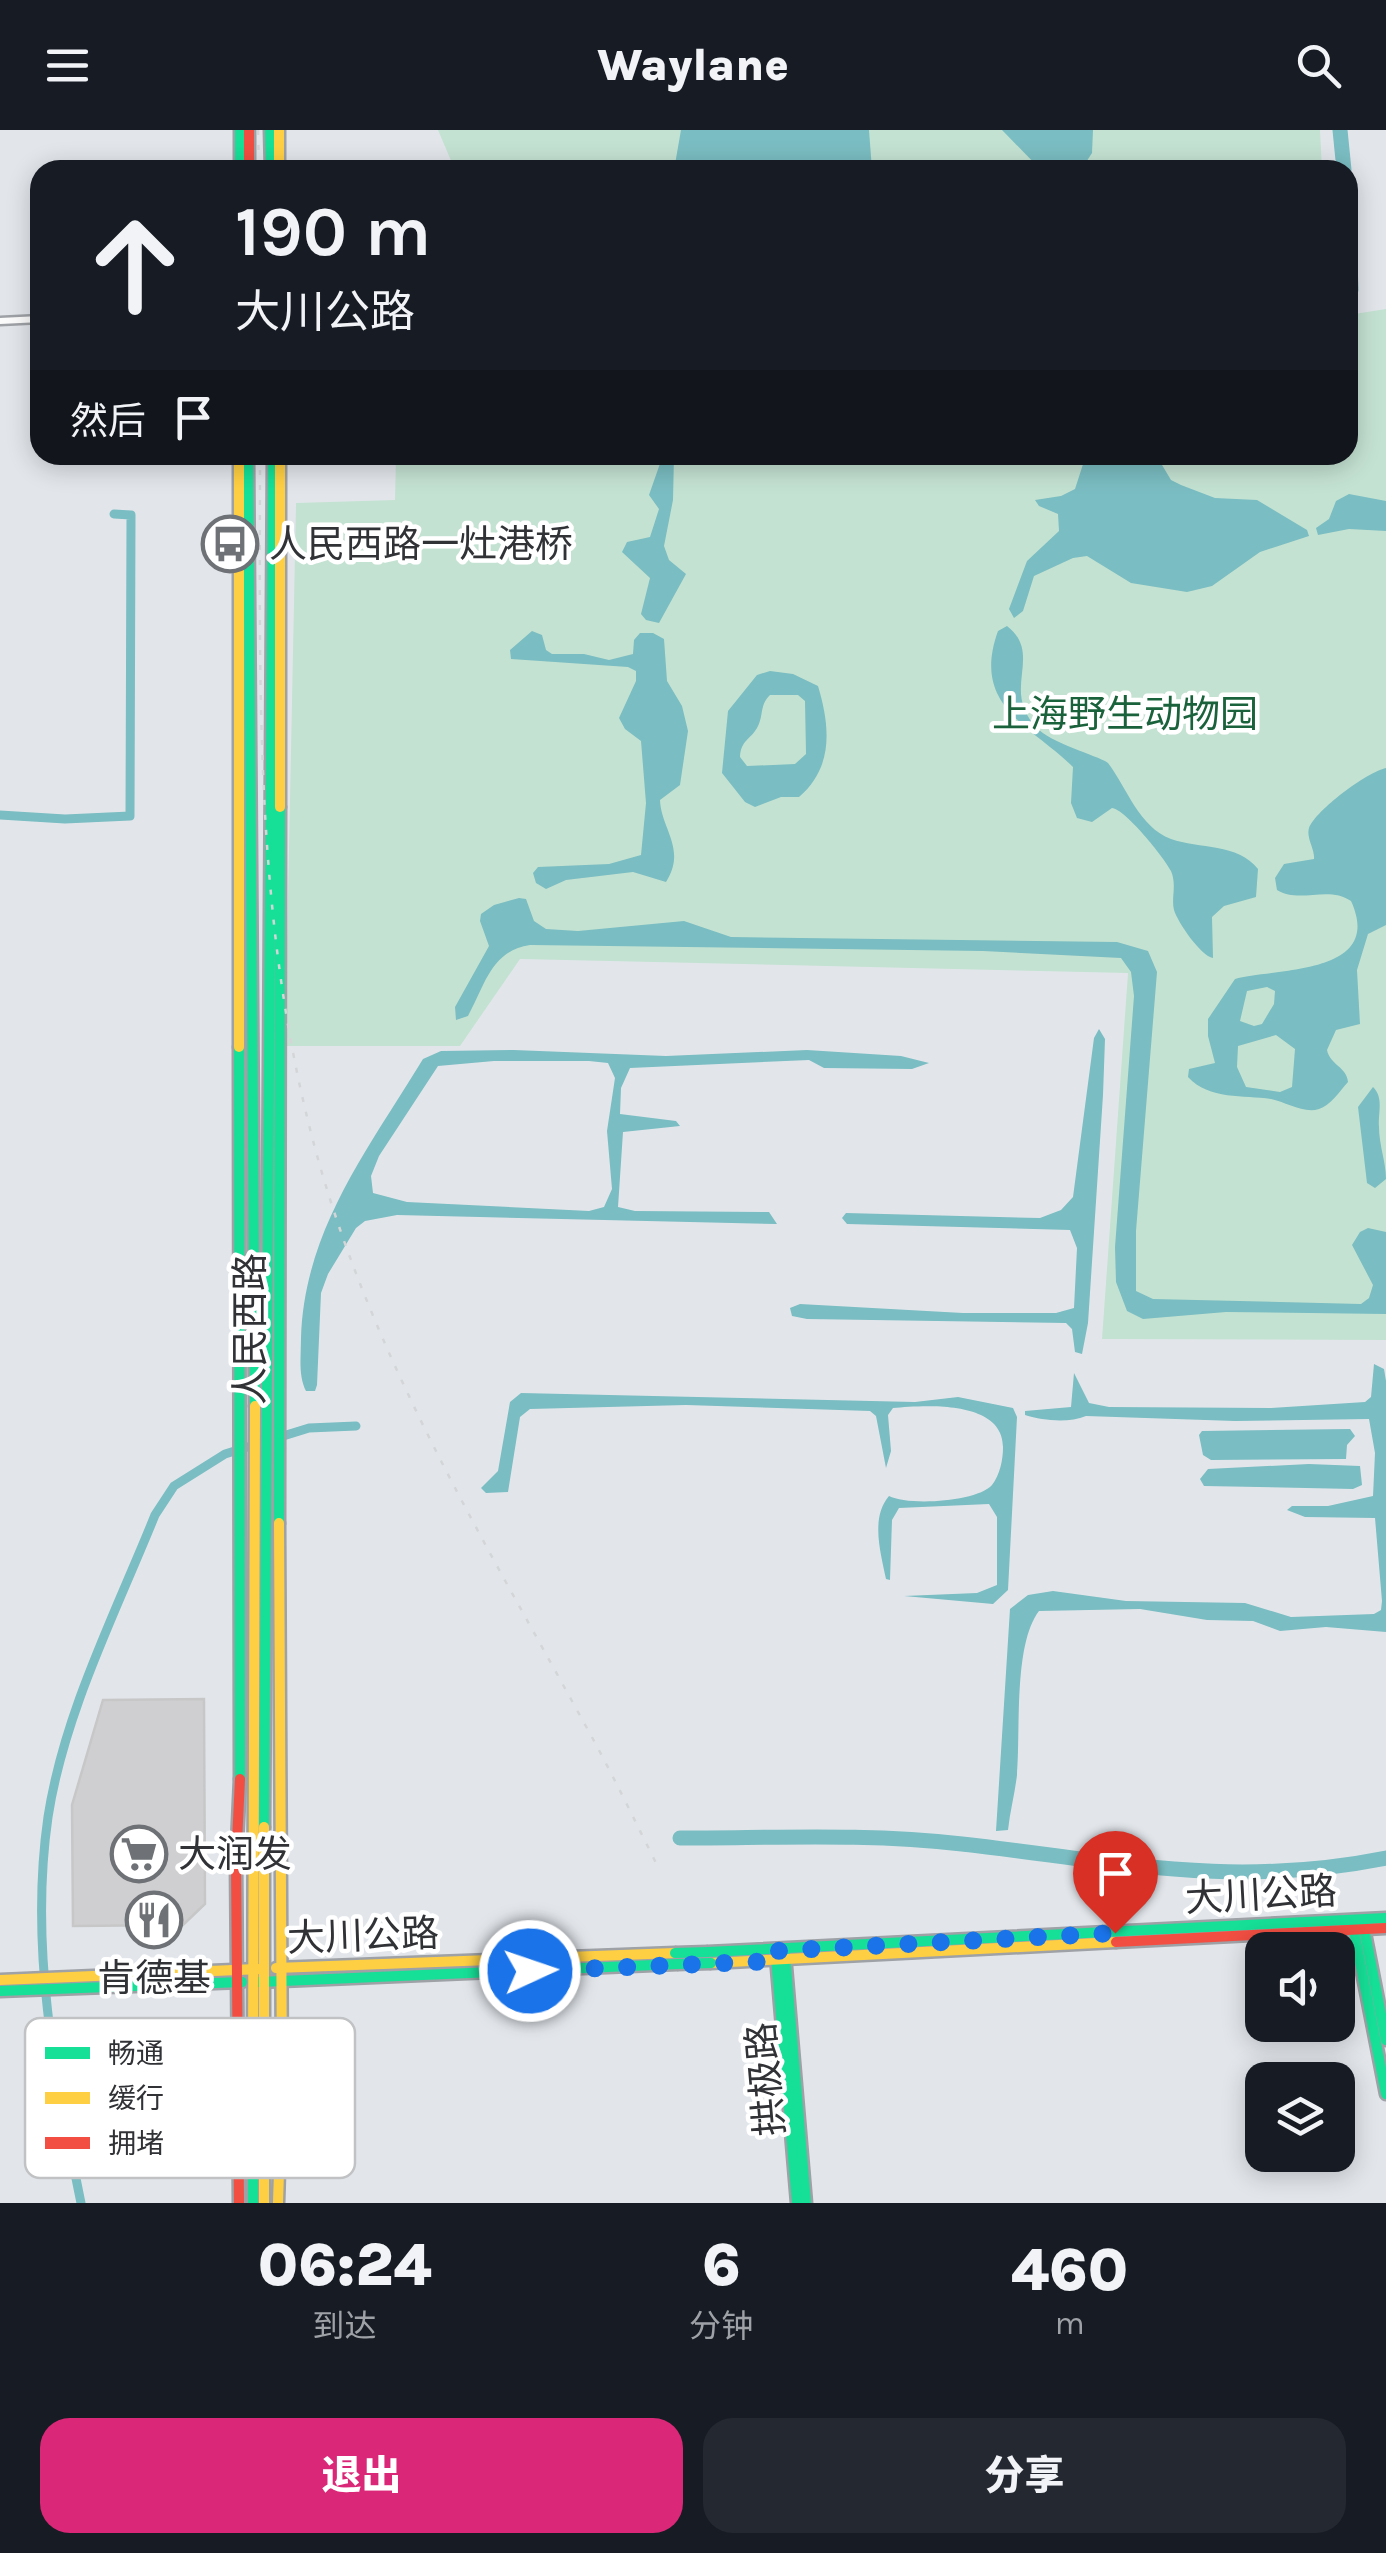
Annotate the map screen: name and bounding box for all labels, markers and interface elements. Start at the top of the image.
icon: menu [40,38,95,93]
icon: search [1291,38,1346,93]
text: Waylane [597,39,789,91]
text: 190 m [235,191,431,273]
icon: ahead [70,200,200,330]
text: 大川公路 [235,286,415,338]
icon: arrive [166,390,221,445]
text: 然后 [70,399,146,444]
bus stop icon: 人民西路一灶港桥 [200,514,260,574]
place label: 人民西路一灶港桥 [269,522,573,567]
park label: 上海野生动物园 [992,692,1258,737]
street label: 人民西路 [228,1253,273,1405]
supermarket icon: 大润发 [109,1824,169,1884]
pin [1073,1831,1158,1934]
place label: 大润发 [178,1832,292,1877]
icon: arrive [1088,1846,1143,1901]
street label: 大川公路 [1184,1869,1338,1921]
restaurant icon: 肯德基 [124,1890,184,1950]
street label: 大川公路 [286,1911,440,1961]
position arrow [478,1919,582,2023]
map controls [1245,1932,1355,2172]
button: sound [1245,1932,1355,2042]
place label: 肯德基 [97,1956,211,2001]
legend [25,2018,355,2178]
street label: 拱极路 [739,2020,793,2138]
text: 畅通 [108,2037,164,2070]
button: layers [1245,2062,1355,2172]
text: 缓行 [108,2082,164,2115]
text: 拥堵 [108,2127,164,2160]
text: 06:24 [258,2230,431,2300]
text: 6 [702,2230,741,2300]
text: 460 [1011,2235,1128,2305]
text: m [1055,2305,1085,2342]
text: 到达 [313,2308,377,2345]
text: 分钟 [689,2308,753,2345]
button: 退出 [40,2418,683,2533]
button: 分享 [703,2418,1346,2533]

